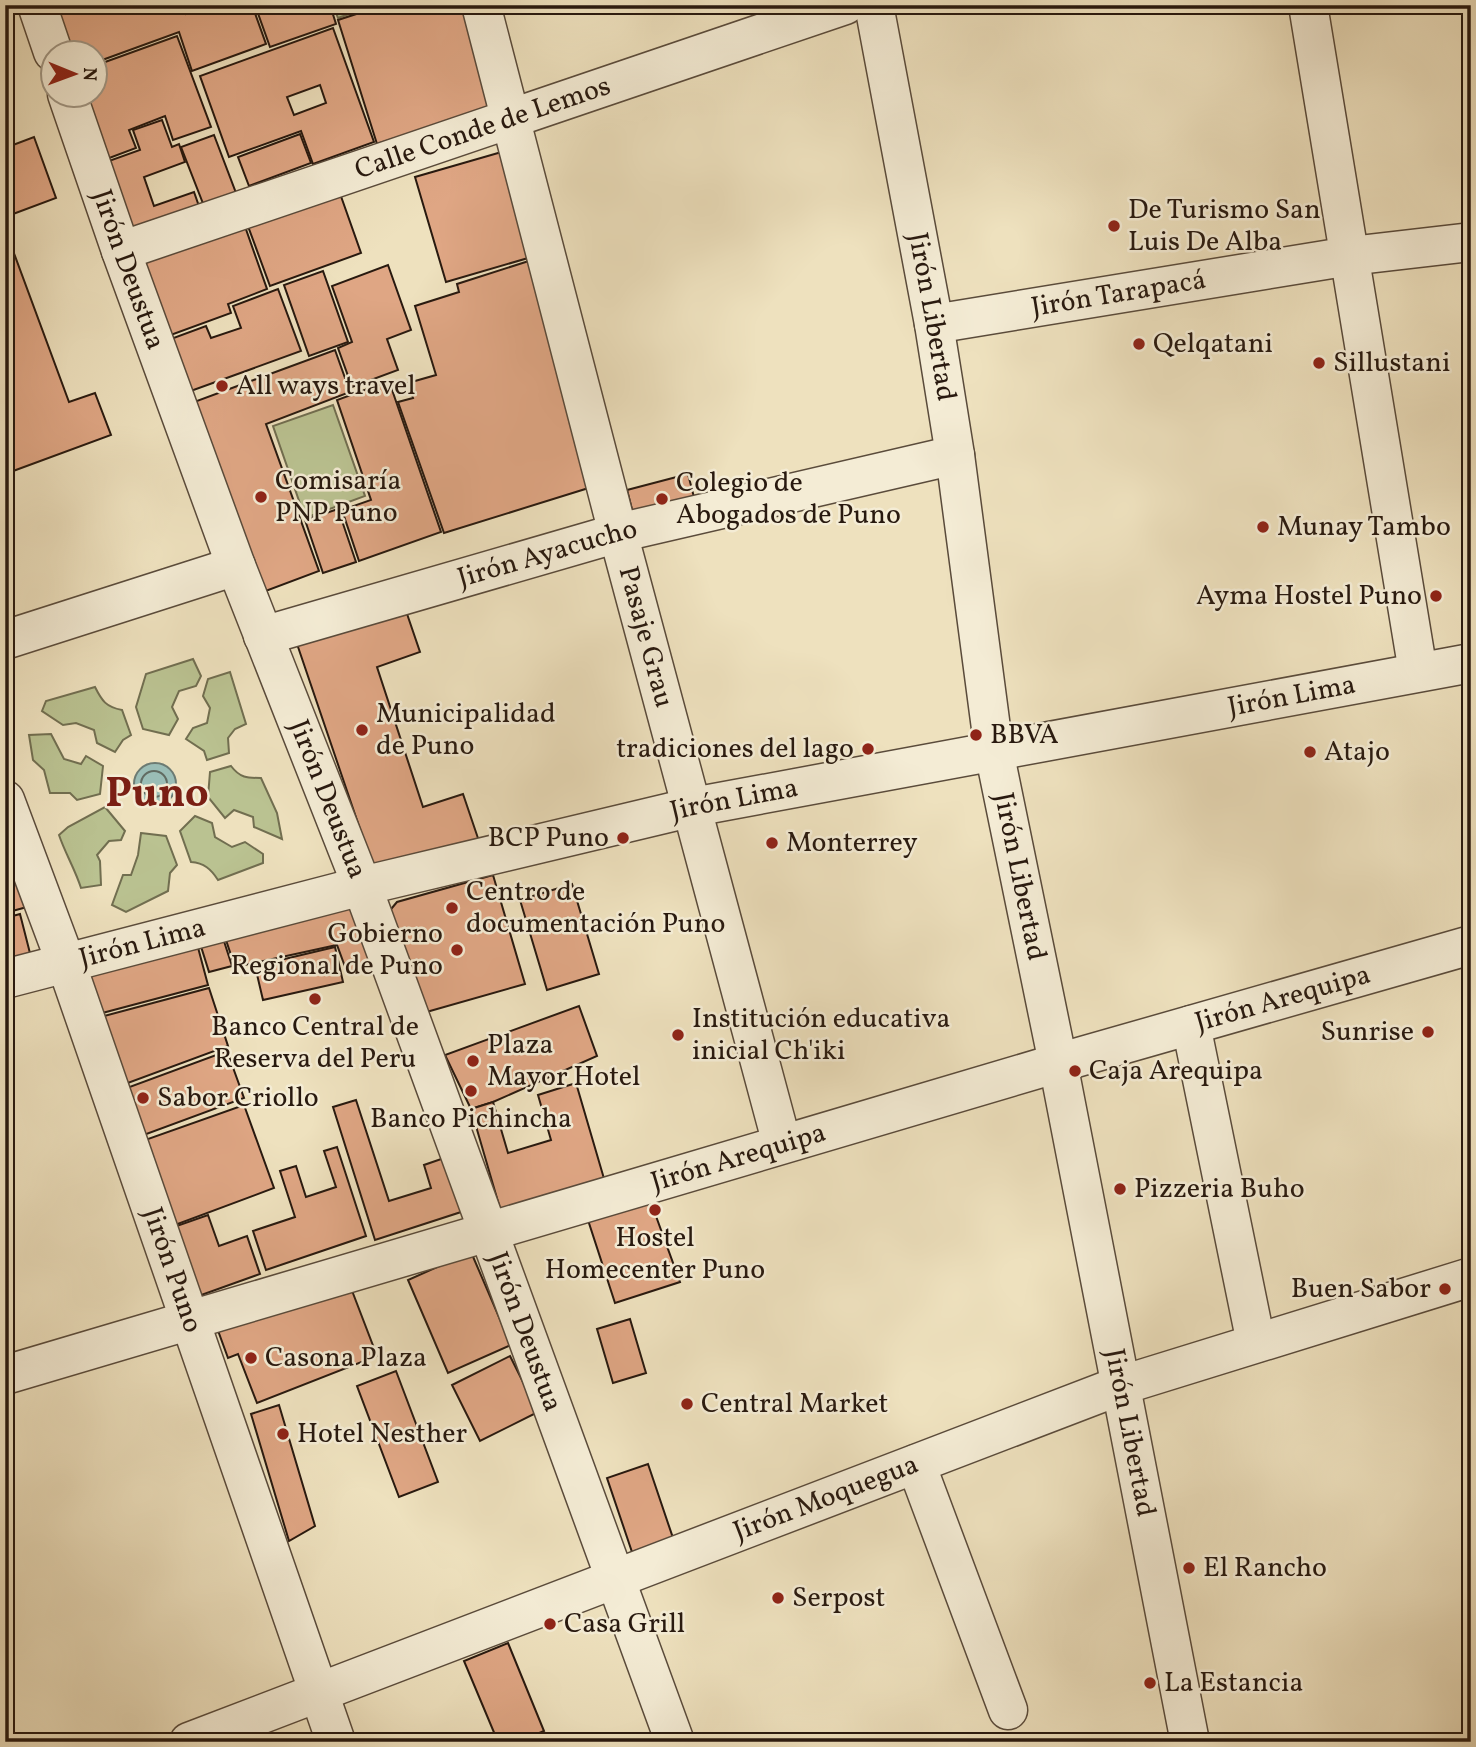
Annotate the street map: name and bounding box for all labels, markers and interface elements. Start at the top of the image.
north arrow [38,38,108,108]
text: N [76,67,102,82]
street label: Calle Conde de Lemos [350,67,616,190]
street label: Jirón Deustua [82,184,175,355]
place label: De Turismo San Luis De Alba [1128,191,1321,262]
marker: De Turismo San Luis De Alba [1106,218,1122,234]
street label: Jirón Libertad [898,229,966,404]
street label: Jirón Tarapacá [1028,260,1209,327]
place label: Qelqatani [1153,325,1273,364]
marker: Qelqatani [1131,336,1147,352]
place label: Sillustani [1333,344,1450,383]
marker: Sillustani [1311,355,1327,371]
place label: All ways travel [236,367,416,406]
marker: All ways travel [214,378,230,394]
place label: Comisaría PNP Puno [275,462,401,533]
place label: Colegio de Abogados de Puno [676,464,901,535]
marker: Comisaría PNP Puno [253,489,269,505]
marker: Colegio de Abogados de Puno [654,491,670,507]
place label: Munay Tambo [1277,508,1451,547]
street label: Jirón Ayacucho [453,510,641,598]
marker: Munay Tambo [1255,519,1271,535]
street label: Pasaje Grau [608,562,683,712]
place label: Ayma Hostel Puno [1196,577,1422,616]
marker: Ayma Hostel Puno [1428,588,1444,604]
street label: Jirón Lima [1224,665,1359,727]
place label: Municipalidad de Puno [376,695,556,766]
street label: Jirón Deustua [279,714,377,884]
place label: BBVA [990,716,1059,755]
marker: Municipalidad de Puno [354,722,370,738]
marker: BBVA [968,727,984,743]
place label: tradiciones del lago [616,730,854,769]
place label: Atajo [1324,733,1390,772]
marker: tradiciones del lago [860,741,876,757]
marker: Atajo [1302,744,1318,760]
district label: Puno [105,766,209,825]
street label: Jirón Lima [666,768,801,831]
street label: Jirón Libertad [984,789,1056,964]
place label: BCP Puno [488,819,609,858]
place label: Monterrey [786,824,918,863]
marker: BCP Puno [615,830,631,846]
marker: Monterrey [764,835,780,851]
place label: Centro de documentación Puno [466,873,725,944]
marker: Centro de documentación Puno [444,900,460,916]
street label: Jirón Lima [75,908,210,978]
place label: Gobierno Regional de Puno [231,915,443,986]
marker: Gobierno Regional de Puno [449,942,465,958]
street label: Jirón Arequipa [1190,955,1375,1042]
marker: Banco Central de Reserva del Peru [307,991,323,1007]
place label: Institución educativa inicial Ch'iki [692,1000,951,1071]
place label: Banco Central de Reserva del Peru [211,1008,419,1079]
place label: Sunrise [1321,1013,1414,1052]
marker: Sunrise [1420,1024,1436,1040]
place label: Plaza Mayor Hotel [487,1026,640,1097]
marker: Institución educativa inicial Ch'iki [670,1027,686,1043]
place label: Caja Arequipa [1089,1052,1263,1091]
marker: Plaza Mayor Hotel [465,1053,481,1069]
marker: Caja Arequipa [1067,1063,1083,1079]
place label: Sabor Criollo [157,1079,319,1118]
marker: Banco Pichincha [463,1083,479,1099]
marker: Sabor Criollo [135,1090,151,1106]
place label: Banco Pichincha [370,1100,572,1139]
street label: Jirón Arequipa [646,1113,831,1202]
place label: Pizzeria Buho [1134,1170,1305,1209]
marker: Pizzeria Buho [1112,1181,1128,1197]
street label: Jirón Puno [133,1202,212,1338]
marker: Hostel Homecenter Puno [647,1202,663,1218]
place label: Hostel Homecenter Puno [545,1219,765,1290]
street label: Jirón Deustua [478,1246,572,1417]
place label: Buen Sabor [1291,1270,1431,1309]
marker: Buen Sabor [1437,1281,1453,1297]
place label: Casona Plaza [265,1339,427,1378]
street label: Jirón Libertad [1094,1345,1165,1520]
marker: Casona Plaza [243,1350,259,1366]
place label: Central Market [701,1385,888,1424]
marker: Central Market [679,1396,695,1412]
place label: Hotel Nesther [297,1415,468,1454]
marker: Hotel Nesther [275,1426,291,1442]
street label: Jirón Moquegua [728,1445,924,1551]
place label: El Rancho [1203,1549,1327,1588]
marker: El Rancho [1181,1560,1197,1576]
place label: Serpost [792,1579,885,1618]
marker: Serpost [770,1590,786,1606]
place label: Casa Grill [564,1605,685,1644]
marker: Casa Grill [542,1616,558,1632]
place label: La Estancia [1164,1664,1303,1703]
marker: La Estancia [1142,1675,1158,1691]

